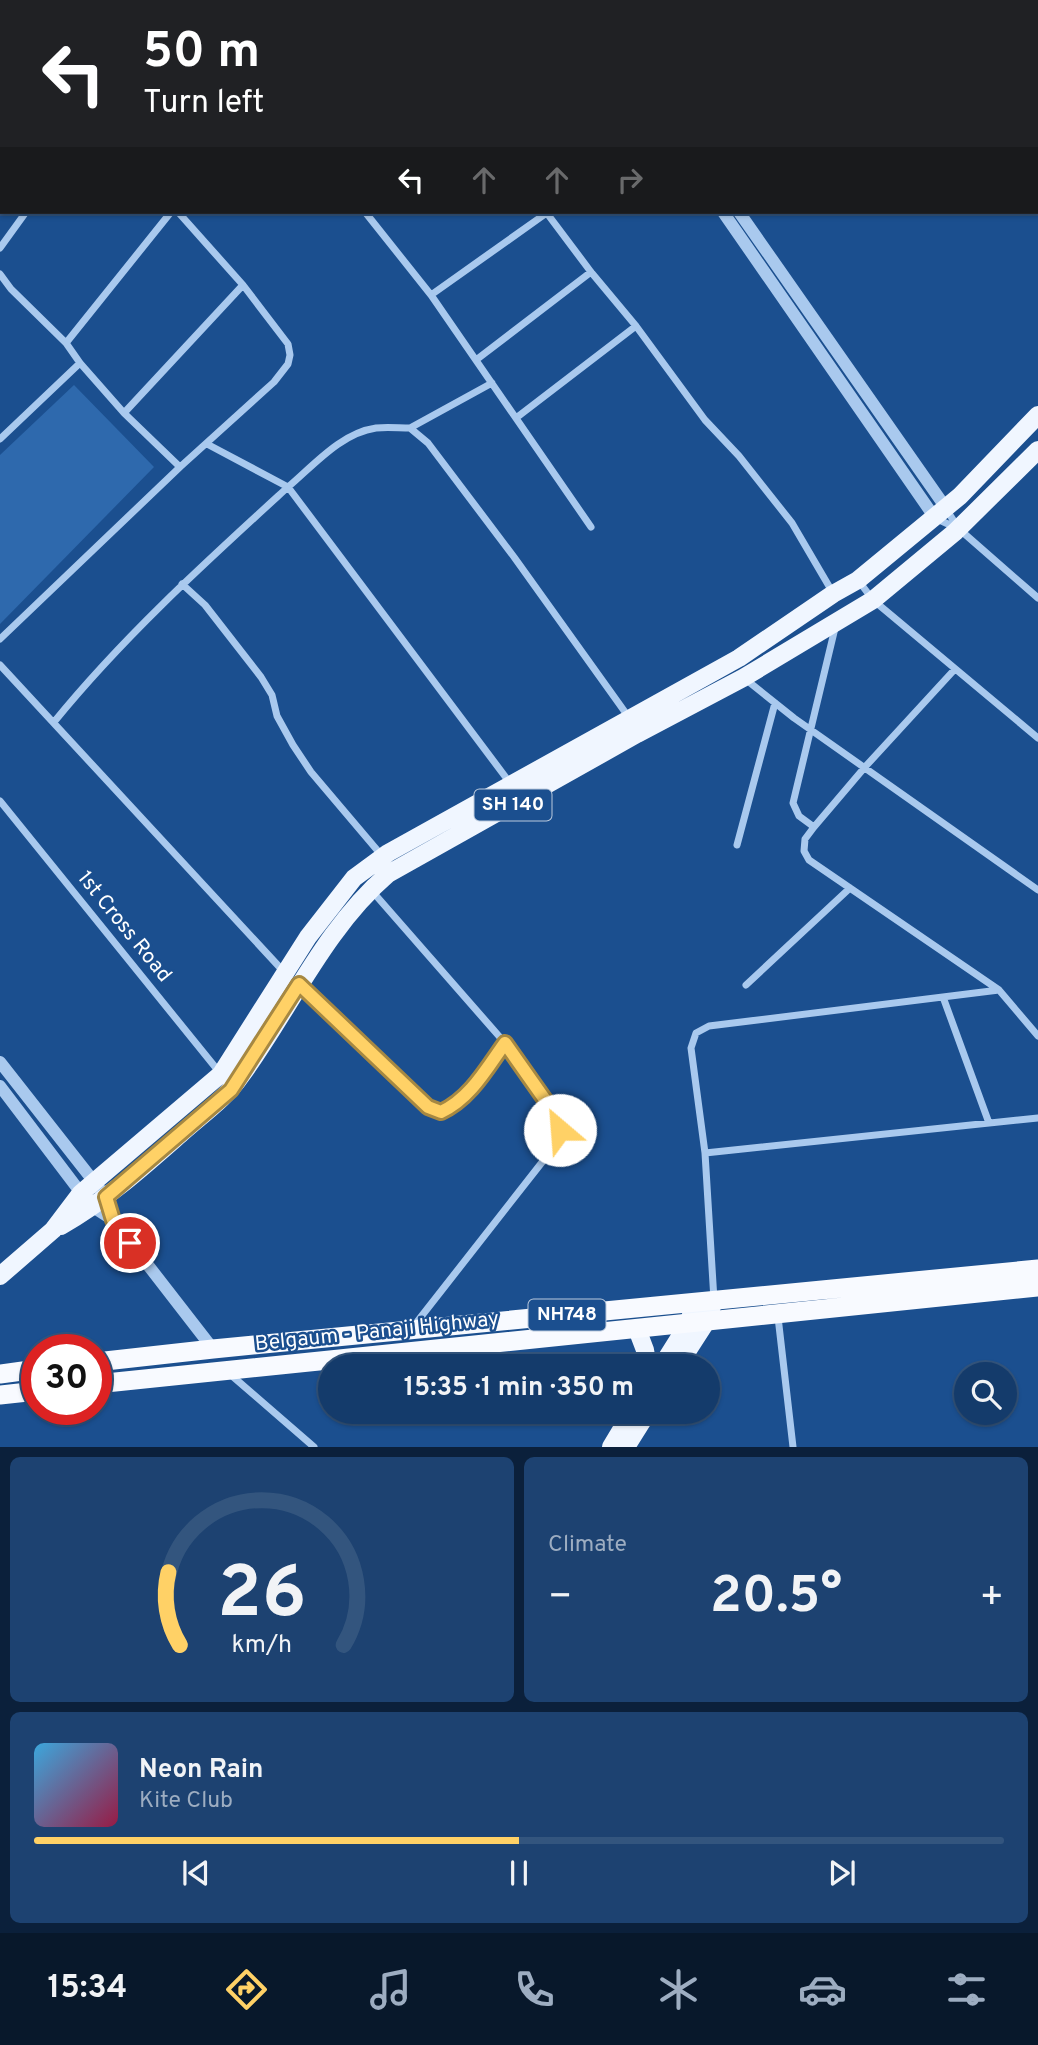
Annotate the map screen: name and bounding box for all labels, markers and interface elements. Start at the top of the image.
text: 50 m [143,23,260,85]
icon: left [28,28,119,119]
text: Turn left [143,84,264,124]
icon: left [392,161,430,199]
icon: ahead [465,161,503,199]
icon: ahead [538,161,576,199]
icon: right [611,161,649,199]
road number: SH 140 [475,790,552,820]
street label: 1st Cross Road [71,866,177,988]
position arrow [523,1093,597,1167]
pin [100,1213,160,1273]
icon: arrive [111,1224,149,1262]
road number: NH748 [528,1300,606,1330]
street label: Belgaum - Panaji Highway [254,1306,500,1358]
speed limit sign: 30 [21,1334,112,1425]
map controls [954,1362,1017,1425]
button: search [954,1362,1017,1425]
text: 15:35 · 1 min · 350 m [404,1372,634,1405]
text: Climate [548,1531,627,1560]
text: 26 [217,1552,307,1644]
text: 20.5° [710,1565,842,1631]
text: − [548,1574,573,1623]
text: + [979,1574,1004,1623]
text: km/h [232,1630,292,1662]
text: Neon Rain [139,1754,264,1787]
text: Kite Club [139,1787,233,1816]
icon: previous [177,1854,215,1892]
icon: pause [500,1854,538,1892]
icon: next [823,1854,861,1892]
icon: directions [222,1965,271,2014]
icon: music [366,1965,415,2014]
icon: phone [510,1965,559,2014]
icon: climate [654,1965,703,2014]
icon: car [798,1965,847,2014]
icon: filters [942,1965,991,2014]
text: 15:34 [47,1969,127,2009]

